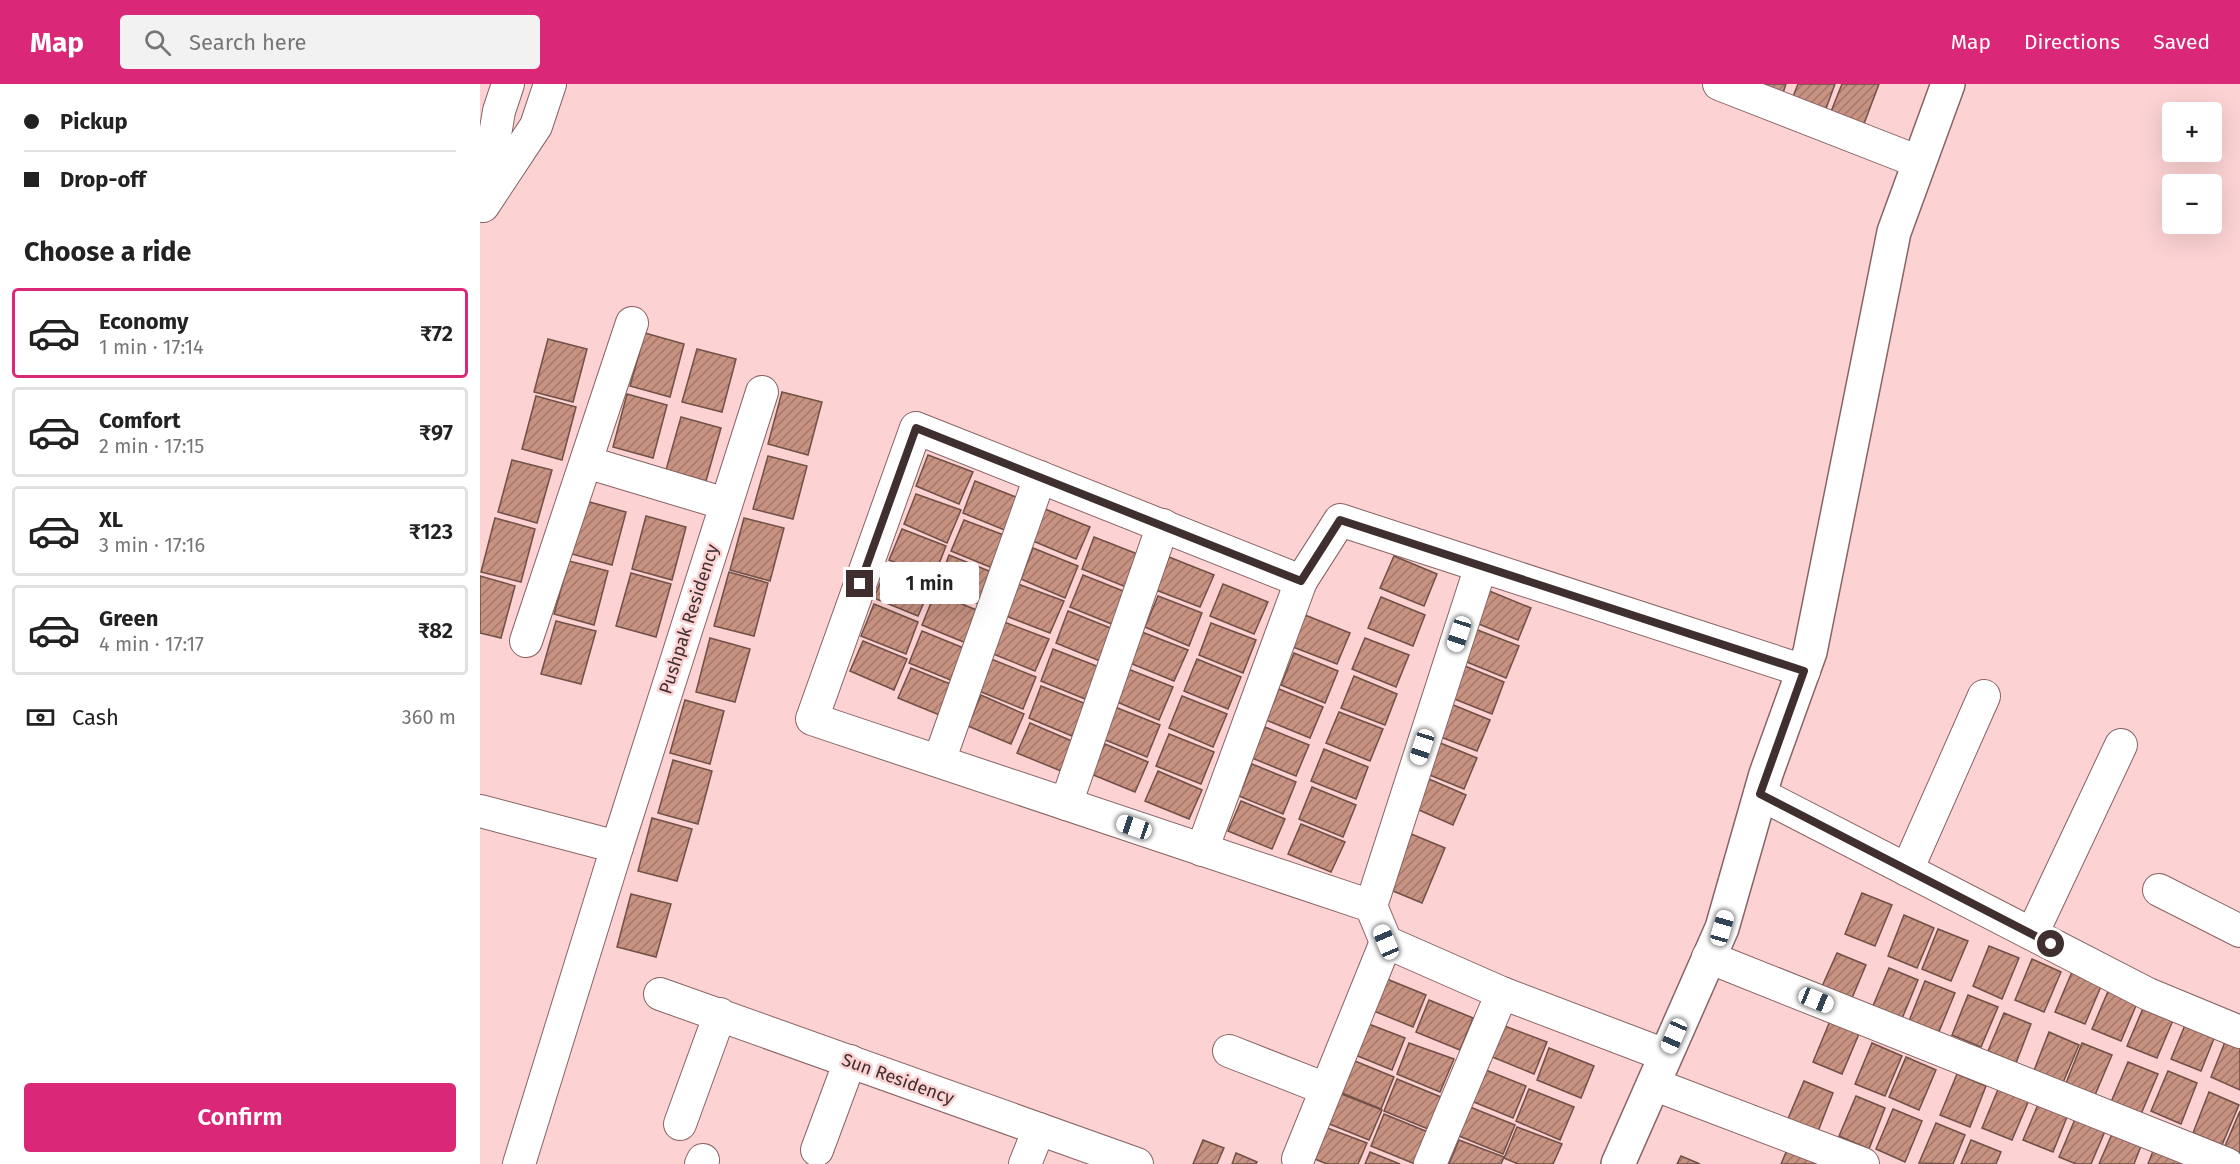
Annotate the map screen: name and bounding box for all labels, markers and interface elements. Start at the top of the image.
search box [120,15,540,69]
text: Map [30,26,84,59]
icon: search [141,26,174,59]
text: Search here [189,29,307,56]
text: Map [1951,29,1991,55]
text: Directions [2024,29,2120,55]
text: Saved [2153,29,2210,55]
map controls [2162,102,2222,234]
button: + [2162,102,2222,162]
text: Pickup [60,108,128,135]
text: Drop-off [60,166,146,193]
button: − [2162,174,2222,234]
text: Choose a ride [24,236,191,268]
icon: car [27,306,81,360]
text: Economy [99,308,188,335]
text: ₹72 [420,320,453,347]
text: 1 min · 17:14 [99,335,204,359]
icon: car [27,405,81,459]
text: Comfort [99,407,180,434]
text: ₹97 [419,419,453,446]
text: 2 min · 17:15 [99,434,204,458]
icon: car [27,504,81,558]
text: XL [99,506,123,533]
text: ₹123 [409,518,453,545]
text: 3 min · 17:16 [99,533,205,557]
street label: Pushpak Residency [654,541,724,697]
callout: 1 min [881,563,980,605]
route end [846,570,873,597]
text: 1 min [905,571,954,595]
icon: car [27,603,81,657]
text: Green [99,605,158,632]
car [1445,614,1473,654]
text: ₹82 [418,617,453,644]
text: 4 min · 17:17 [99,632,204,656]
icon: cash [24,701,57,734]
text: Cash [72,704,119,731]
text: 360 m [402,705,456,729]
car [1408,727,1436,767]
car [1114,813,1154,841]
car [1708,908,1736,948]
car [1371,922,1401,962]
route start [2037,930,2064,957]
car [1796,985,1836,1015]
car [1658,1016,1690,1056]
street label: Sun Residency [839,1048,957,1110]
button: Confirm [24,1083,456,1152]

